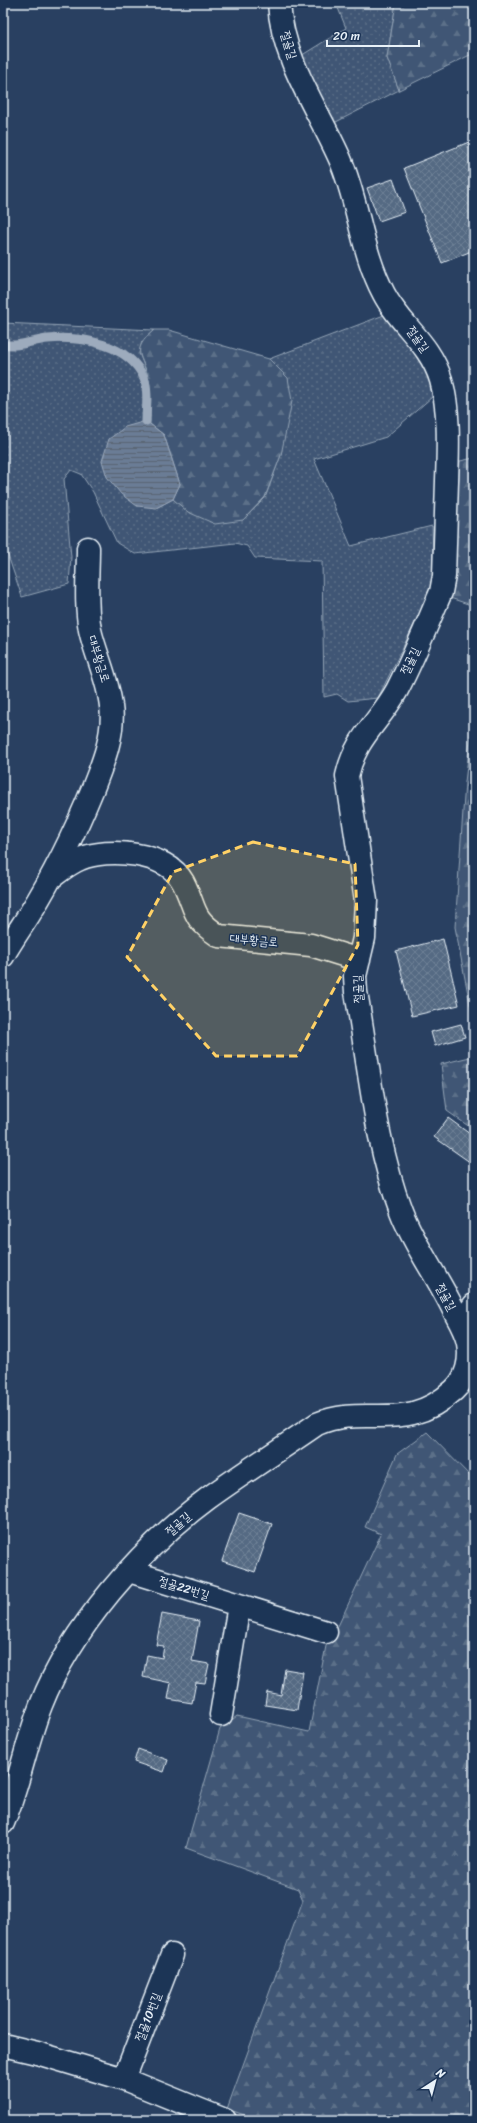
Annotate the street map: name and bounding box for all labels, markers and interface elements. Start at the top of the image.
scale bar [327,22,419,48]
text: 20 m [333,25,360,47]
street label: 절골길 [274,28,304,62]
street label: 절골길 [401,321,436,357]
street label: 대부황금로 [81,633,117,685]
street label: 절골길 [394,643,426,679]
street label: 대부황금로 [229,927,279,953]
street label: 절골길 [346,974,370,1004]
street label: 절골길 [429,1279,463,1315]
street label: 절골길 [160,1506,196,1542]
street label: 절골22번길 [156,1570,213,1606]
street label: 절골10번길 [129,1989,168,2045]
north arrow [415,2061,455,2101]
text: N [431,2063,450,2083]

